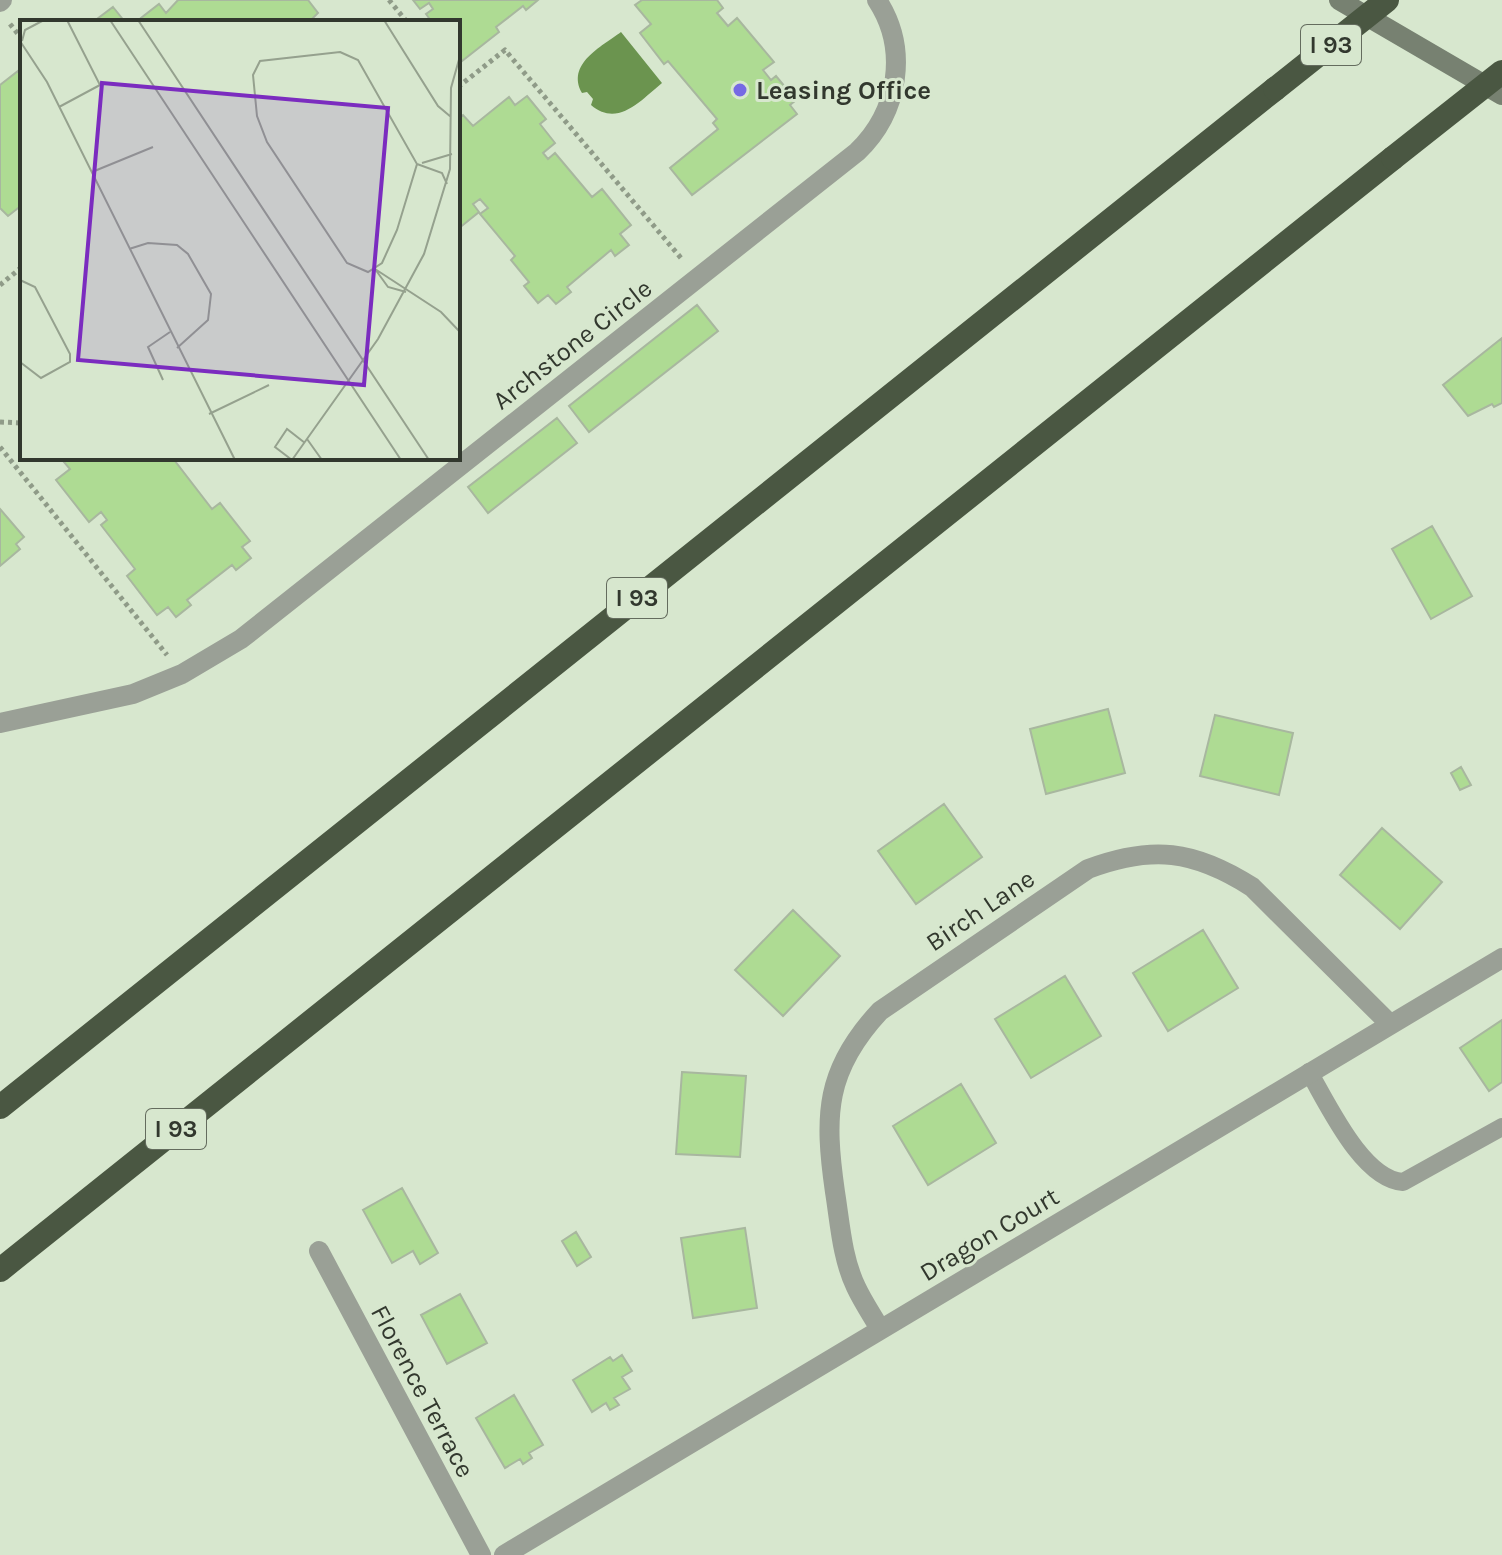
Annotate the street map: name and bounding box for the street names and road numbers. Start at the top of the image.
road number: I 93 [1301,25,1361,65]
street label: Archstone Circle [487,273,658,416]
road number: I 93 [607,578,667,618]
street label: Birch Lane [920,863,1040,958]
road number: I 93 [146,1109,206,1149]
street label: Dragon Court [914,1181,1065,1288]
street label: Florence Terrace [364,1300,481,1483]

